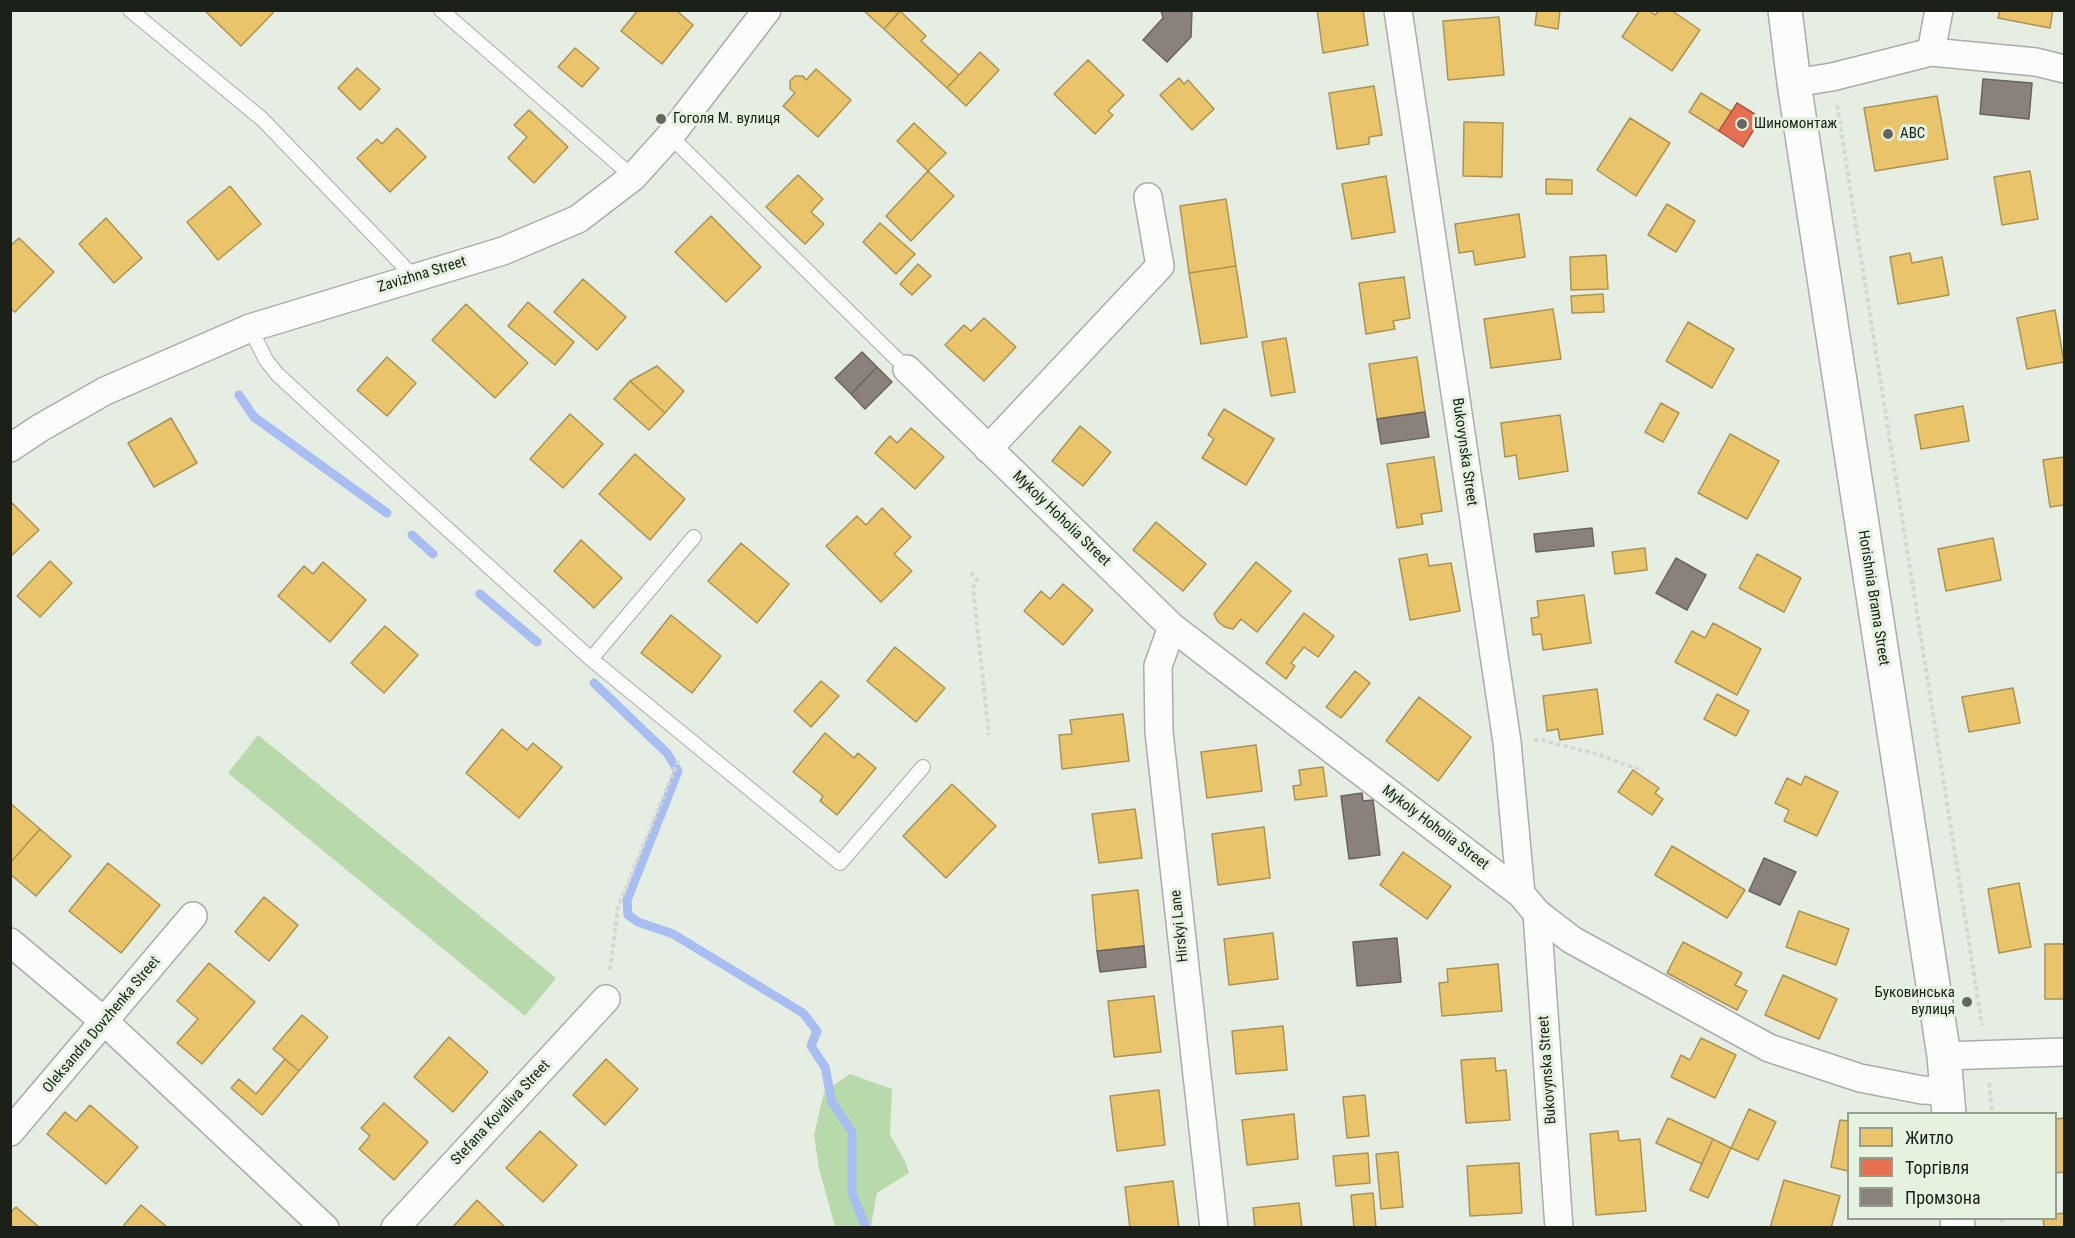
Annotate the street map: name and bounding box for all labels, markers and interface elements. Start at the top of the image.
place label: Гоголя М. вулиця [673,110,780,128]
marker: Гоголя М. вулиця [654,112,668,126]
place label: Шиномонтаж [1754,115,1837,133]
marker: Шиномонтаж [1735,117,1749,131]
place label: ABC [1900,125,1925,143]
marker: ABC [1881,127,1895,141]
street label: Zavizhna Street [376,253,468,297]
street label: Bukovynska Street [1448,397,1480,507]
street label: Mykoly Hoholia Street [1008,468,1114,570]
street label: Horishnia Brama Street [1853,529,1893,667]
street label: Mykoly Hoholia Street [1378,782,1492,874]
street label: Hirskyi Lane [1167,889,1193,963]
street label: Oleksandra Dovzhenka Street [40,953,164,1097]
place label: Буковинська вулиця [1875,984,1955,1019]
marker: Буковинська вулиця [1960,995,1974,1009]
street label: Bukovynska Street [1535,1015,1561,1125]
street label: Stefana Kovaliva Street [448,1057,554,1169]
legend [1847,1112,2057,1220]
text: Житло [1905,1127,1954,1148]
text: Торгівля [1905,1157,1969,1178]
text: Промзона [1905,1187,1981,1208]

